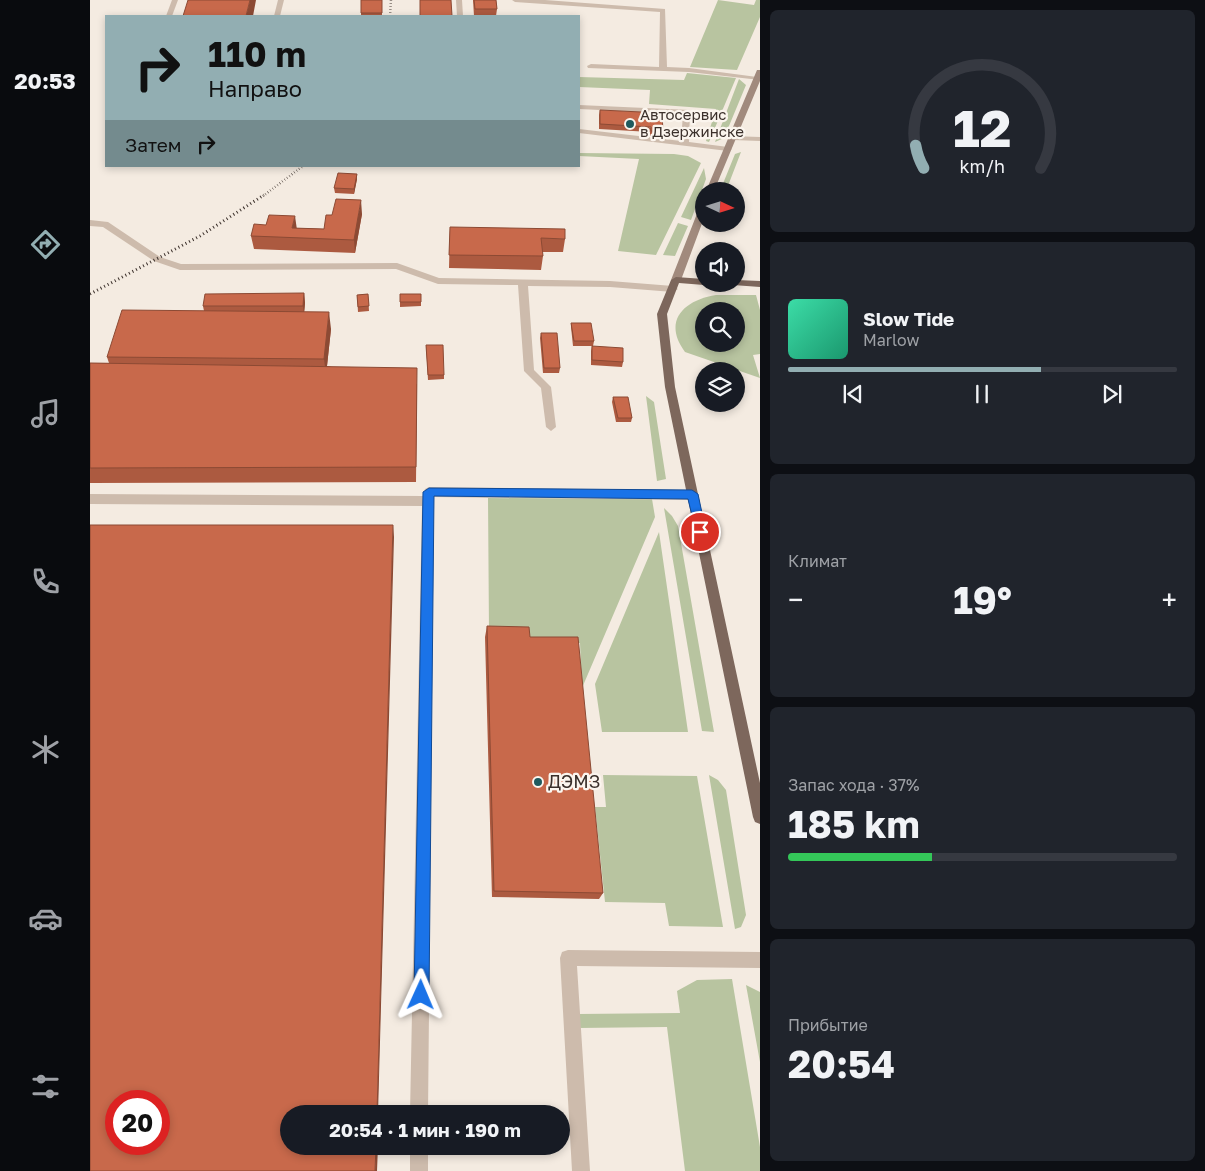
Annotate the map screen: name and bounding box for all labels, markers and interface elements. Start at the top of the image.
text: 110 m [208,33,306,75]
icon: right [125,35,190,100]
text: 20:53 [14,67,76,94]
text: Направо [208,75,302,102]
text: 12 [953,96,1012,158]
place label: Автосервис в Дзержинске [640,105,744,140]
marker: Автосервис в Дзержинске [624,118,636,130]
icon: right [192,130,220,158]
text: Затем [125,133,182,156]
text: km/h [960,155,1005,177]
north arrow [695,182,745,232]
map controls [695,182,745,412]
icon: directions [28,227,63,262]
button: sound [695,242,745,292]
button: search [695,302,745,352]
text: Slow Tide [863,307,954,330]
text: Marlow [863,330,919,350]
button: layers [695,362,745,412]
icon: previous [839,380,867,408]
icon: pause [968,380,996,408]
icon: next [1098,380,1126,408]
icon: music [28,396,63,431]
pin [679,511,721,553]
icon: arrive [686,518,714,546]
text: Климат [788,551,847,571]
icon: phone [28,564,63,599]
text: 19° [953,577,1012,622]
text: − [788,583,803,616]
text: + [1162,583,1177,616]
icon: climate [28,732,63,767]
place label: ДЭМЗ [548,770,600,792]
text: Запас хода · 37% [788,775,920,795]
marker: ДЭМЗ [532,776,544,788]
text: 185 km [788,801,920,846]
icon: car [28,901,63,936]
position arrow [394,968,446,1020]
text: Прибытие [788,1015,868,1035]
text: 20:54 [788,1041,895,1086]
icon: filters [28,1069,63,1104]
speed limit sign: 20 [105,1090,170,1155]
text: 20:54 · 1 мин · 190 m [329,1118,521,1141]

